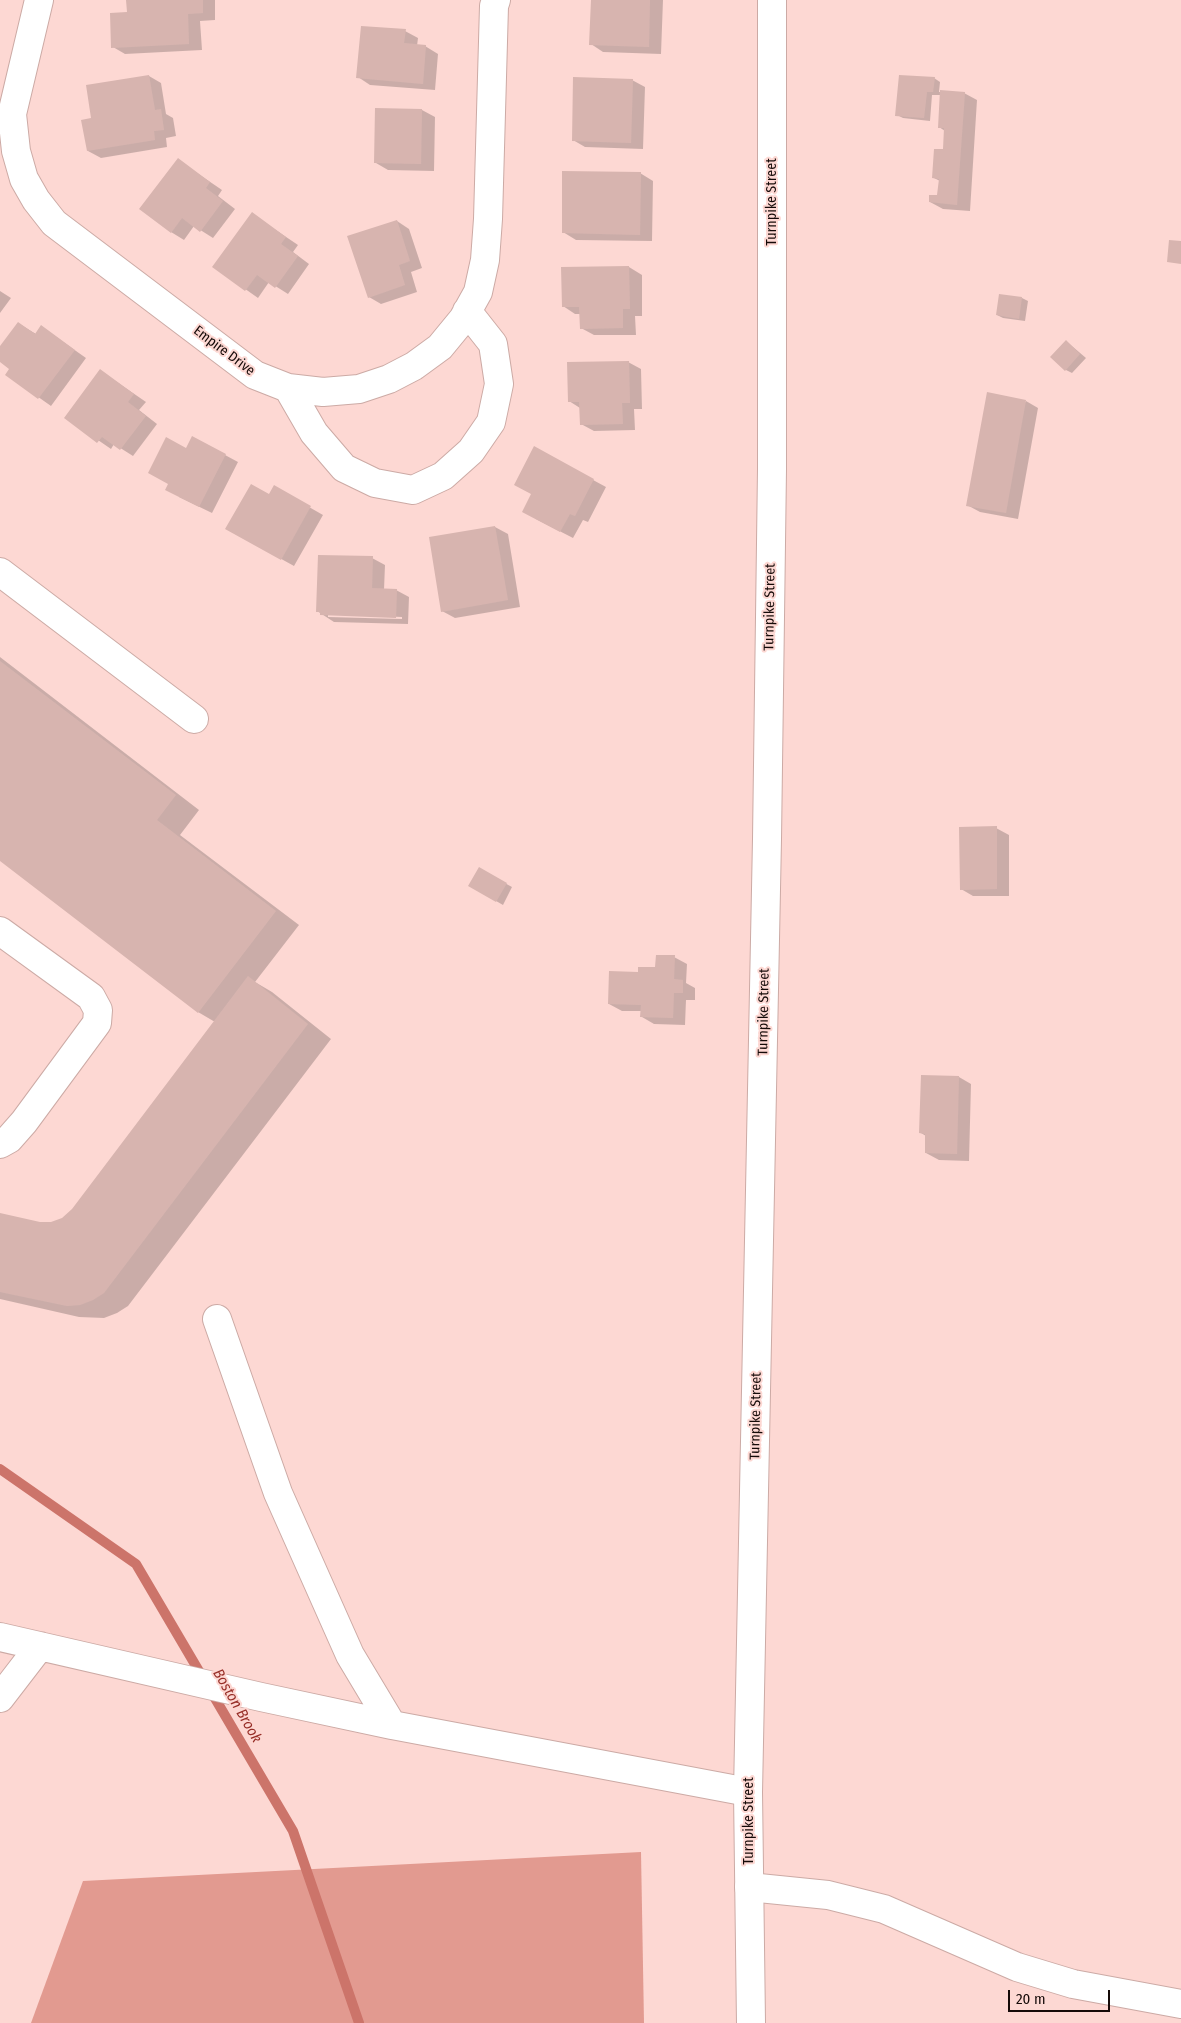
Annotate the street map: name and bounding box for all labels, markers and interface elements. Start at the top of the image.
street label: Turnpike Street [764,158,780,246]
street label: Empire Drive [190,322,258,380]
street label: Turnpike Street [761,563,779,651]
street label: Turnpike Street [755,968,773,1056]
street label: Turnpike Street [747,1372,765,1460]
water label: Boston Brook [209,1666,265,1746]
street label: Turnpike Street [741,1777,757,1865]
scale bar [1011,1980,1114,2012]
text: 20 m [1016,1990,1046,2008]

